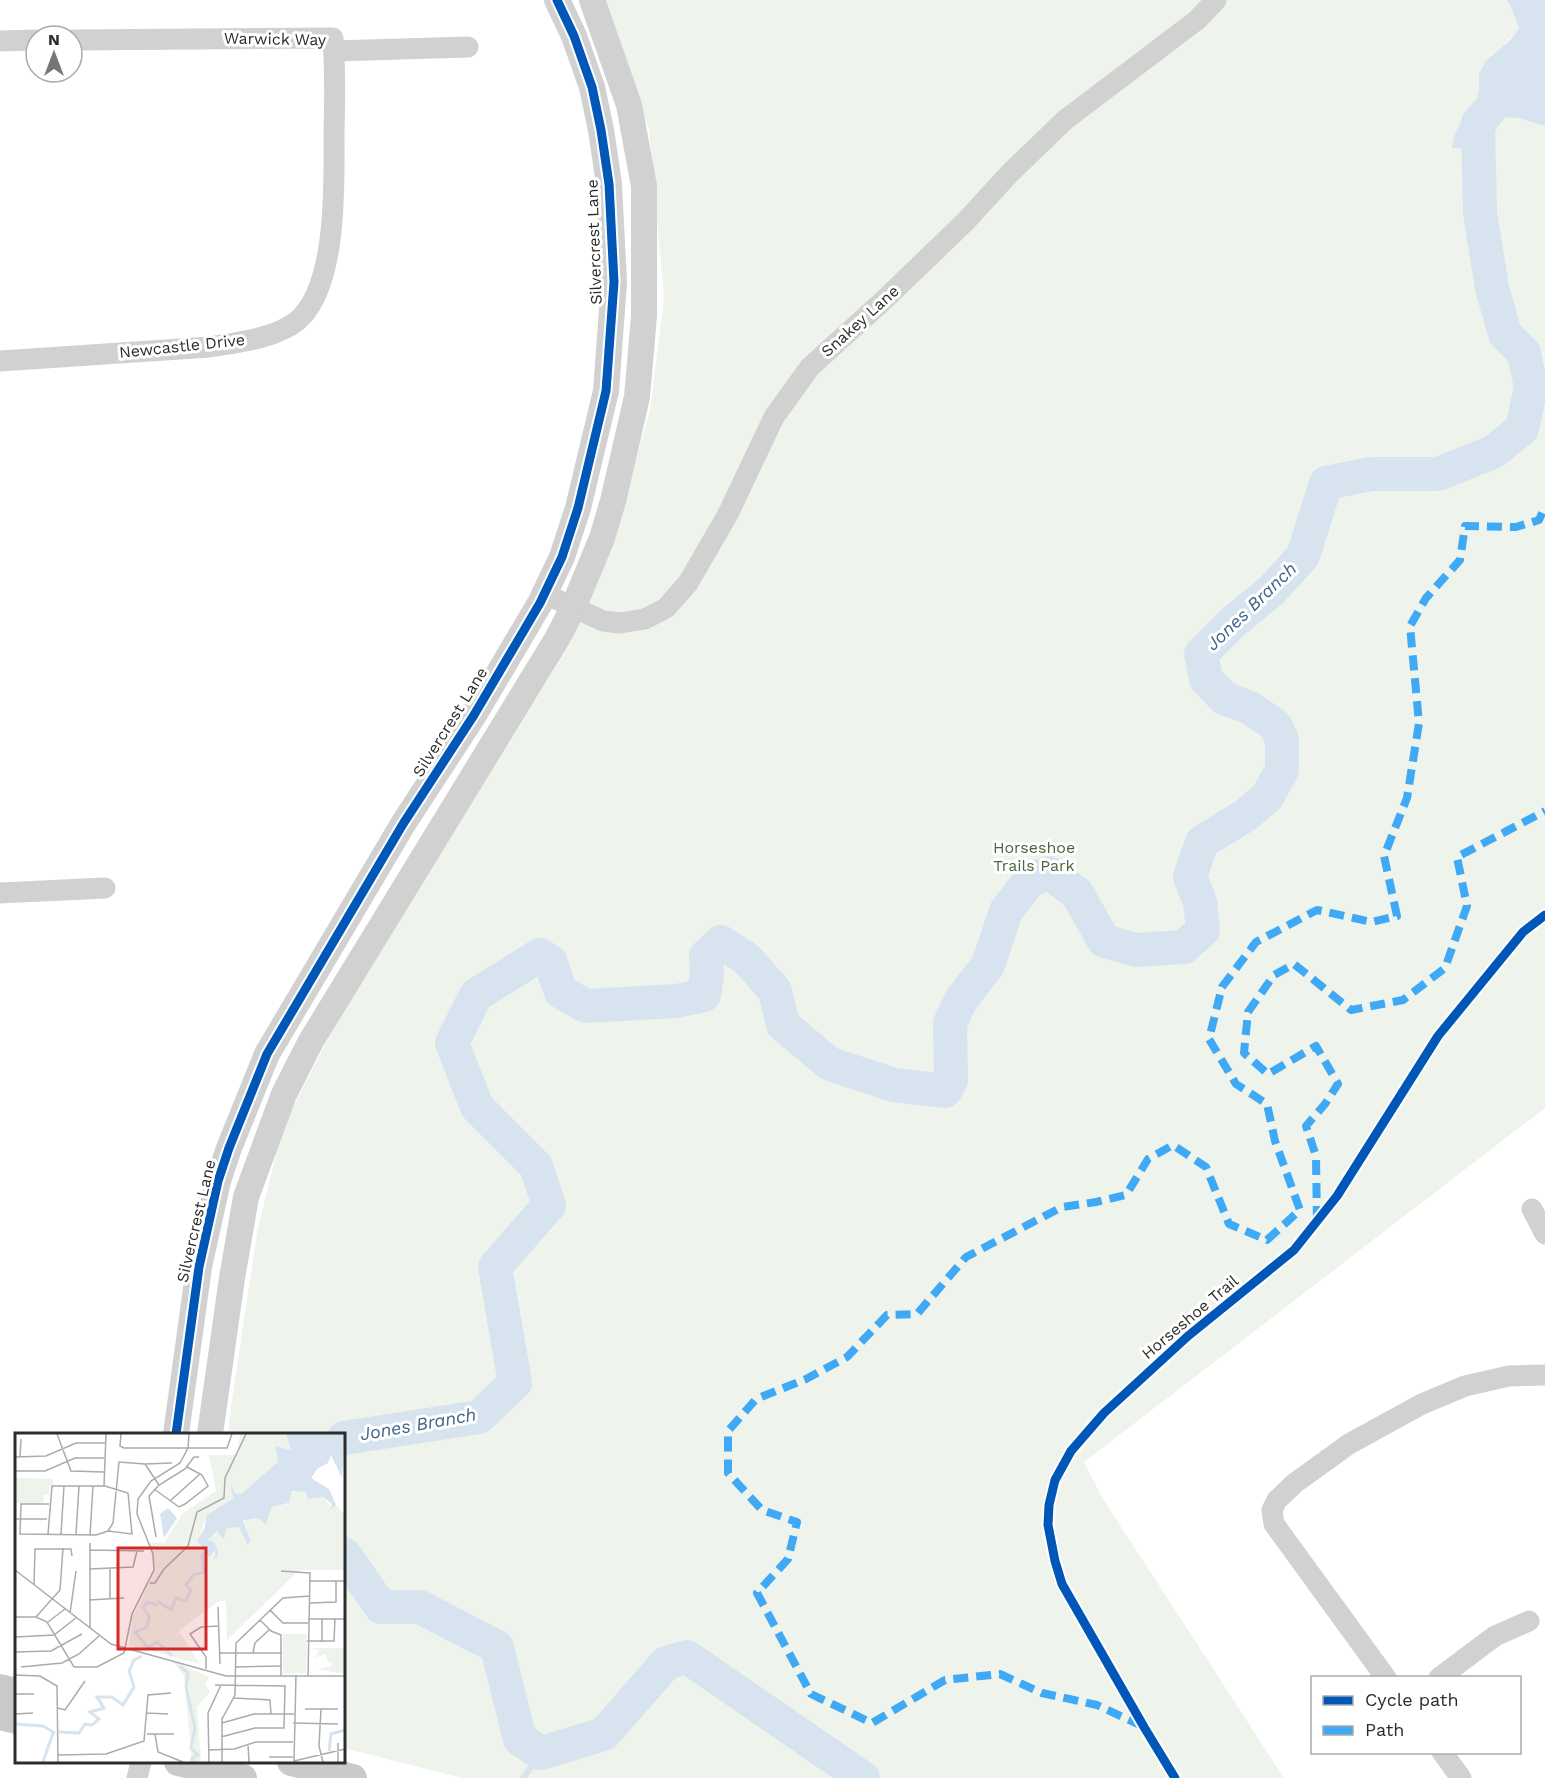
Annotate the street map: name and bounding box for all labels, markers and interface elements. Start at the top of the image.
north arrow [24,24,84,84]
street label: Warwick Way [224,29,327,49]
text: N [48,30,60,49]
street label: Silvercrest Lane [582,179,606,305]
street label: Snakey Lane [817,281,903,361]
street label: Newcastle Drive [118,330,246,362]
water label: Jones Branch [1202,558,1300,654]
street label: Silvercrest Lane [409,664,491,780]
park label: Horseshoe Trails Park [993,838,1075,875]
street label: Silvercrest Lane [173,1158,219,1284]
street label: Horseshoe Trail [1138,1271,1242,1363]
water label: Jones Branch [358,1403,478,1445]
inset map [15,1433,345,1763]
legend [1311,1676,1521,1754]
text: Cycle path [1365,1689,1459,1710]
text: Path [1365,1719,1405,1740]

